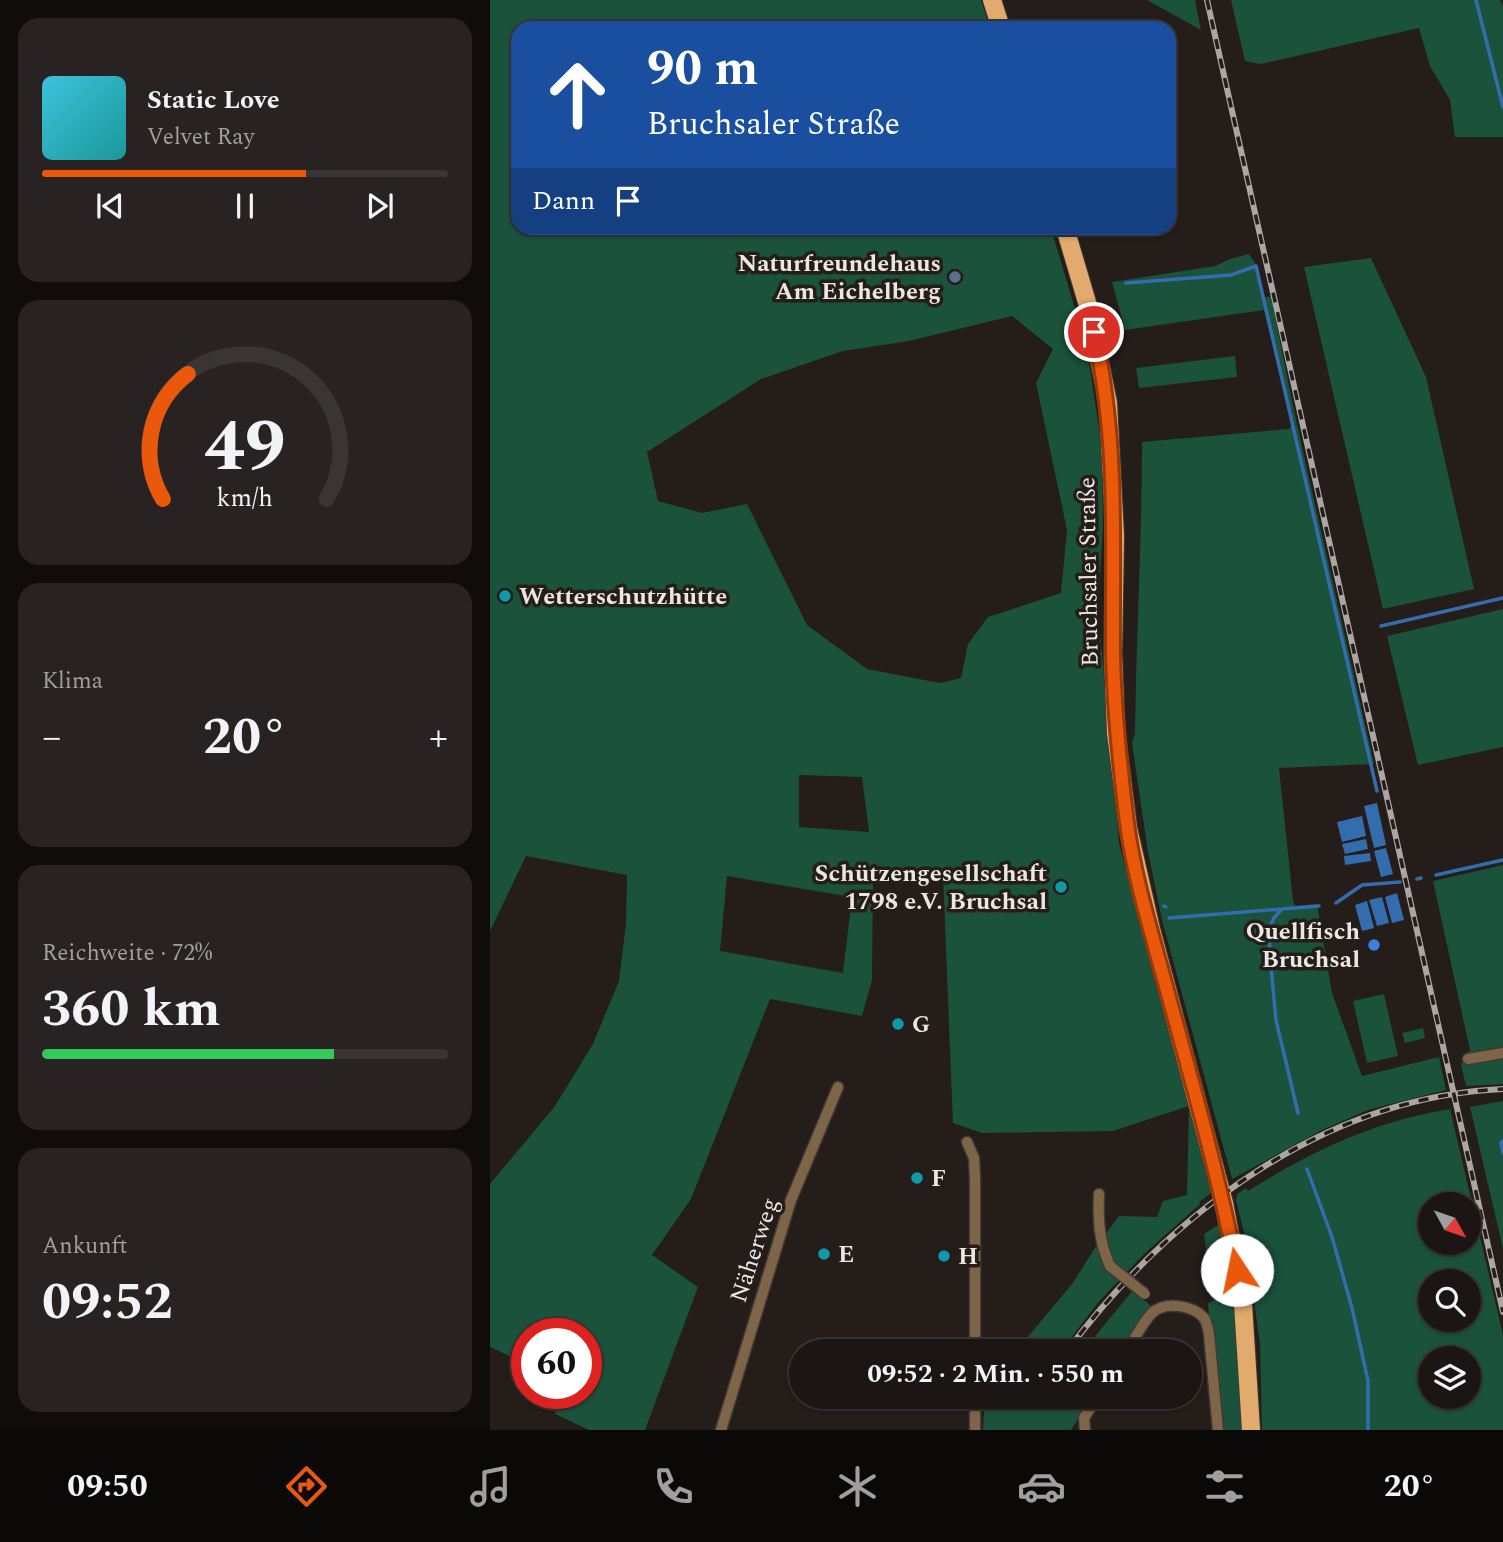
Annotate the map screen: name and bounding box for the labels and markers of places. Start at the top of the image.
place label: Naturfreundehaus Am Eichelberg [738,246,941,310]
marker: Naturfreundehaus Am Eichelberg [947,269,963,285]
pin [1064,302,1124,362]
place label: Wetterschutzhütte [519,579,727,615]
marker: Wetterschutzhütte [497,588,513,604]
place label: Schützengesellschaft 1798 e.V. Bruchsal [815,856,1047,920]
marker: Schützengesellschaft 1798 e.V. Bruchsal [1053,879,1069,895]
place label: Quellfisch Bruchsal [1246,914,1360,978]
marker: Quellfisch Bruchsal [1366,937,1382,953]
place label: G [912,1007,930,1043]
marker: G [890,1016,906,1032]
place label: F [931,1161,946,1197]
marker: F [909,1170,925,1186]
place label: E [838,1237,854,1273]
place label: H [958,1239,978,1275]
marker: E [816,1246,832,1262]
marker: H [936,1248,952,1264]

